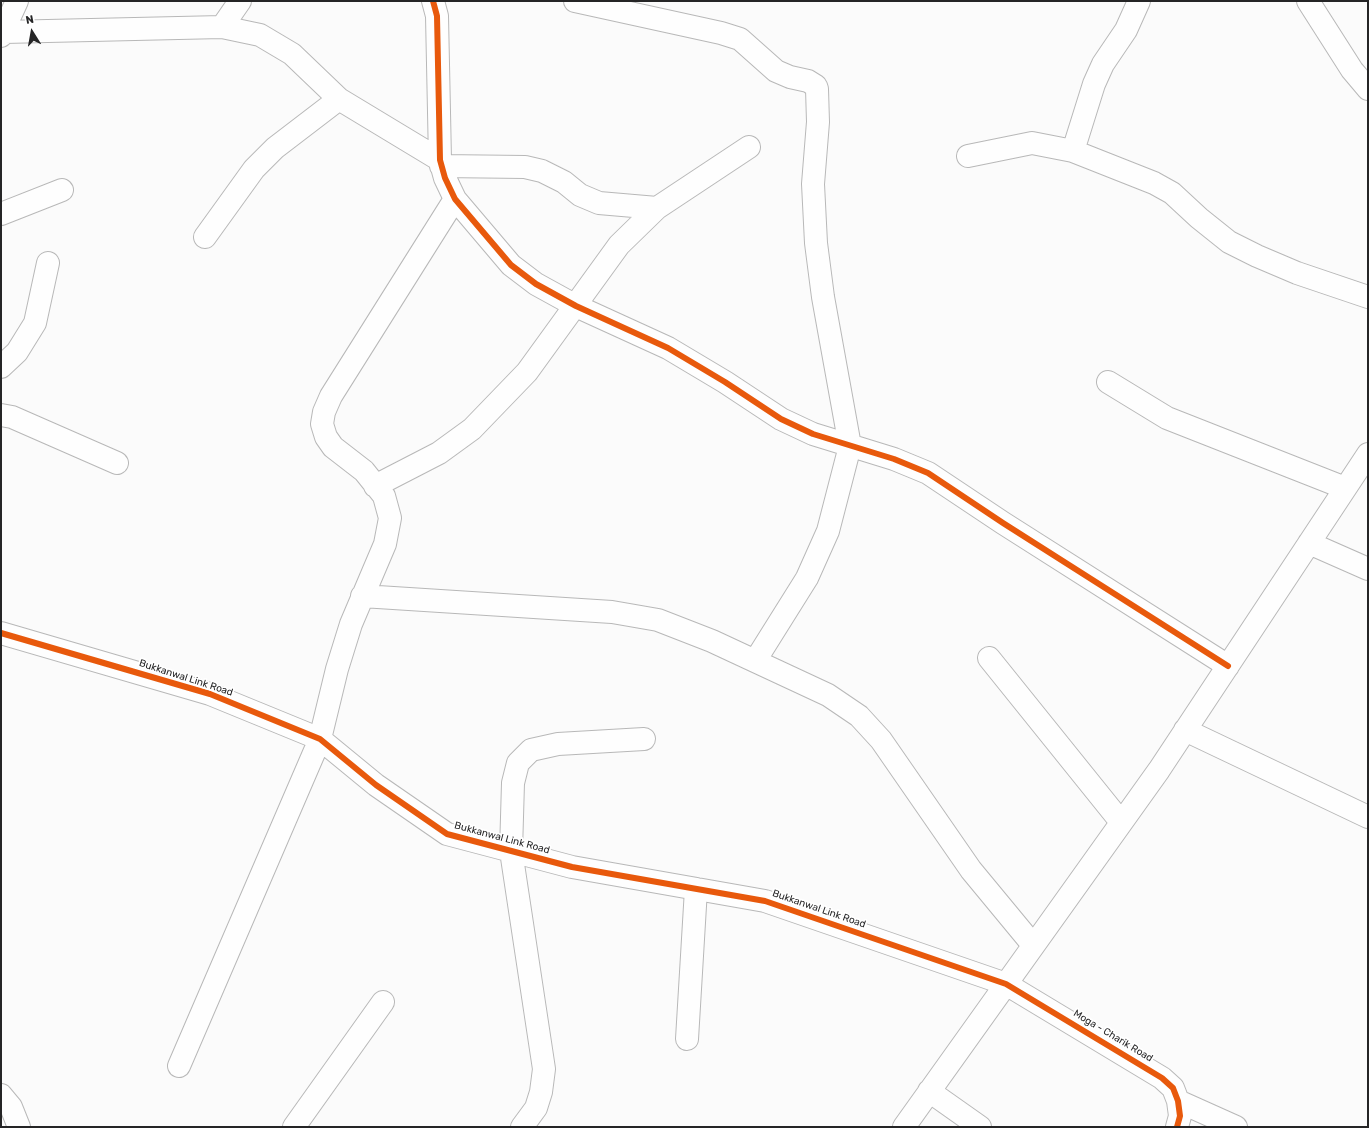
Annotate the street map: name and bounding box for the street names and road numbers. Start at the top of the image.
street label: Bukkanwal Link Road [137,657,235,699]
street label: Bukkanwal Link Road [453,820,551,856]
street label: Bukkanwal Link Road [771,887,867,931]
street label: Moga - Charik Road [1071,1007,1155,1065]

